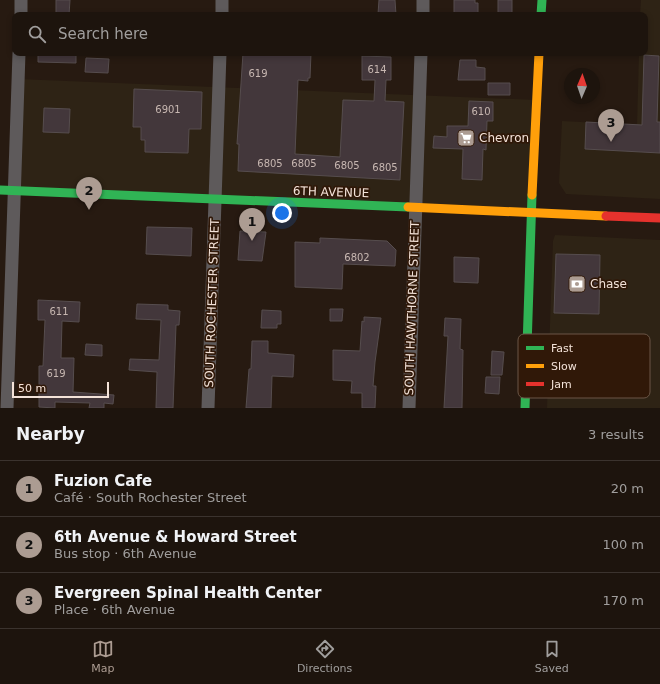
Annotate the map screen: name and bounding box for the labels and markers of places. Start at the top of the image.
pin: 3 [598,109,624,142]
supermarket icon: Chevron [456,128,476,148]
place label: Chevron [479,131,529,145]
pin: 2 [76,177,102,210]
pin: 1 [239,208,265,241]
bank icon: Chase [567,274,587,294]
place label: Chase [590,277,627,291]

